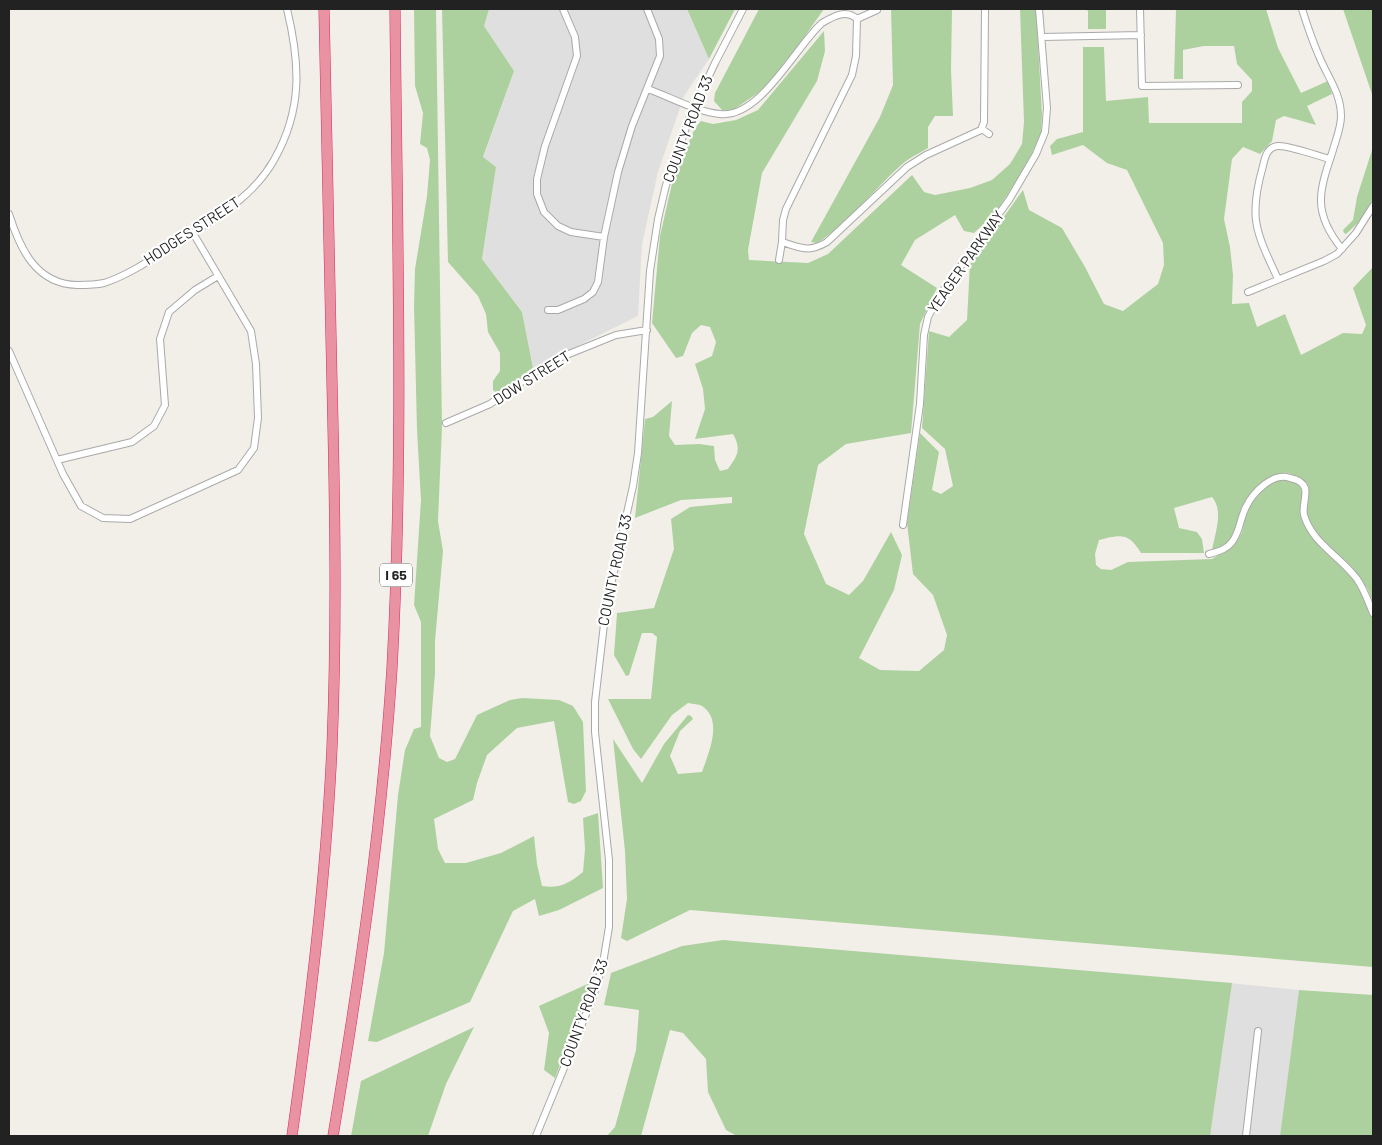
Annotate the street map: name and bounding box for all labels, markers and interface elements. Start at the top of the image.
street label: COUNTY ROAD 33 [658,72,716,185]
street label: HODGES STREET [140,192,243,268]
street label: YEAGER PARKWAY [923,207,1007,316]
street label: DOW STREET [490,346,573,408]
street label: COUNTY ROAD 33 [593,512,635,627]
road number: I 65 [380,564,412,586]
street label: COUNTY ROAD 33 [555,956,611,1069]

